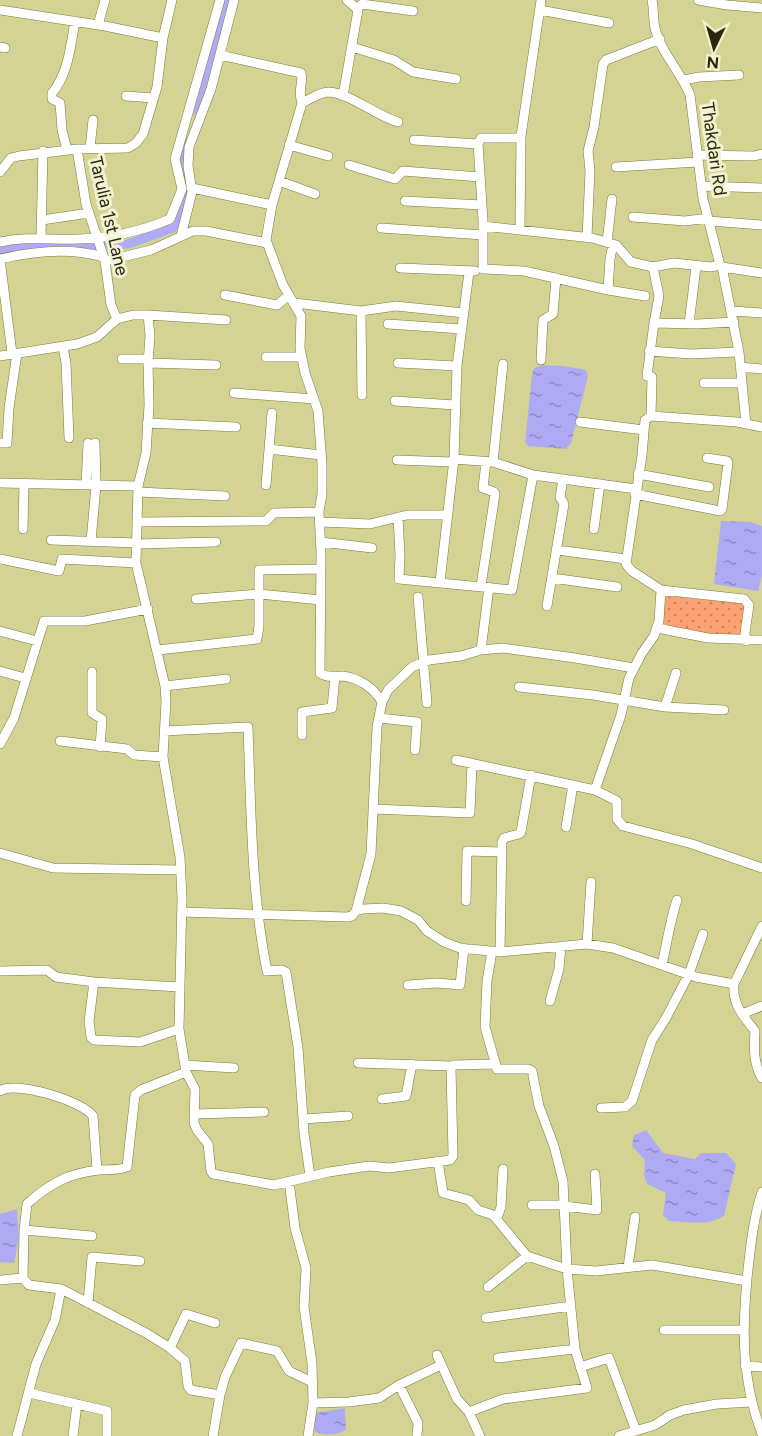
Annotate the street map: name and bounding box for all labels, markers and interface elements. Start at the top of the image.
north arrow [684,18,744,78]
text: N [706,52,720,72]
street label: Thakdari Rd [697,101,731,197]
street label: Tarulia 1st Lane [85,154,133,278]

